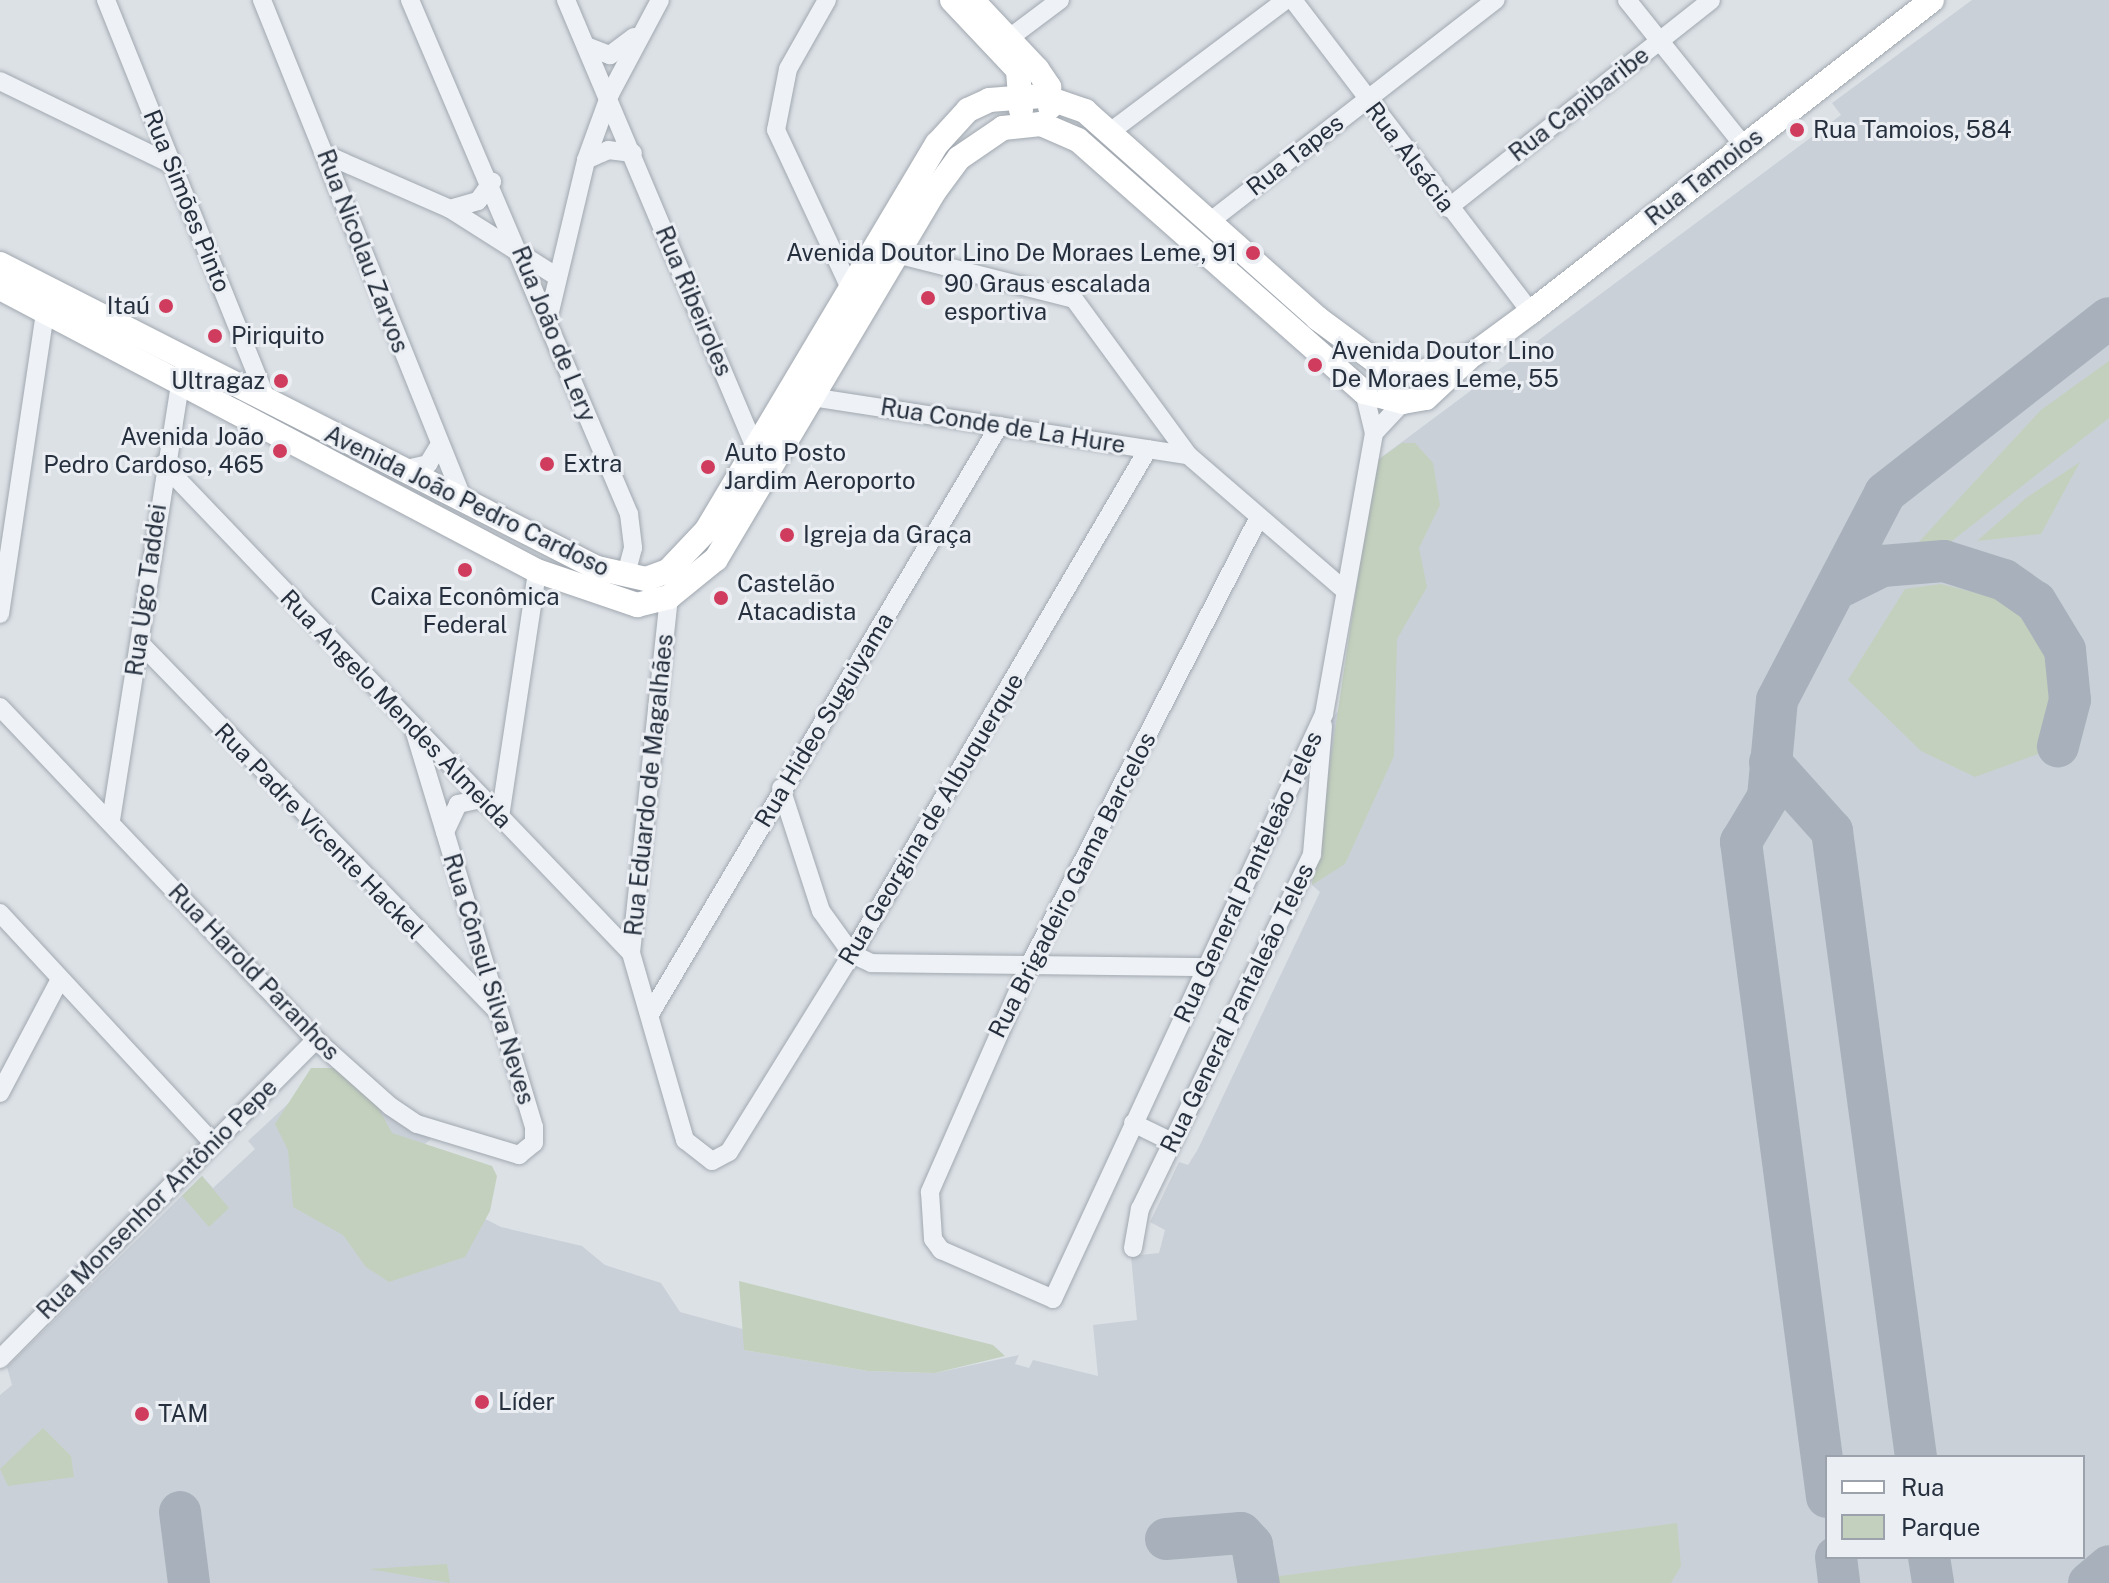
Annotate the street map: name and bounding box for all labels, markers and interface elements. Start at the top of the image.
street label: Rua Capibaribe [1503,40,1655,168]
street label: Rua Alsácia [1359,96,1461,218]
street label: Rua Simões Pinto [137,105,237,297]
street label: Rua Tapes [1241,108,1349,202]
place label: Rua Tamoios, 584 [1813,116,2012,144]
marker: Rua Tamoios, 584 [1788,121,1806,139]
street label: Rua Tamoios [1640,122,1768,232]
street label: Rua Nicolau Zarvos [311,145,415,357]
street label: Rua Ribeiroles [649,222,739,380]
place label: Avenida Doutor Lino De Moraes Leme, 91 [785,239,1237,267]
street label: Rua João de Lery [505,242,603,426]
marker: Avenida Doutor Lino De Moraes Leme, 91 [1244,244,1262,262]
place label: 90 Graus escalada esportiva [944,270,1151,326]
marker: 90 Graus escalada esportiva [919,289,937,307]
place label: Itaú [107,292,150,320]
marker: Itaú [157,297,175,315]
place label: Piriquito [231,322,325,350]
marker: Piriquito [206,327,224,345]
place label: Avenida Doutor Lino De Moraes Leme, 55 [1331,337,1559,393]
marker: Avenida Doutor Lino De Moraes Leme, 55 [1306,356,1324,374]
place label: Ultragaz [171,367,265,395]
marker: Ultragaz [272,372,290,390]
street label: Rua Conde de La Hure [878,392,1128,460]
street label: Avenida João Pedro Cardoso [320,419,614,583]
place label: Avenida João Pedro Cardoso, 465 [43,423,264,479]
place label: Auto Posto Jardim Aeroporto [724,439,916,495]
marker: Avenida João Pedro Cardoso, 465 [271,442,289,460]
place label: Extra [563,450,622,478]
marker: Extra [538,455,556,473]
marker: Auto Posto Jardim Aeroporto [699,458,717,476]
street label: Rua Ugo Taddei [120,502,172,678]
place label: Igreja da Graça [803,521,972,549]
marker: Igreja da Graça [778,526,796,544]
marker: Caixa Econômica Federal [456,561,474,579]
place label: Castelão Atacadista [737,570,856,626]
place label: Caixa Econômica Federal [370,583,560,639]
street label: Rua Angelo Mendes Almeida [274,584,518,834]
marker: Castelão Atacadista [712,589,730,607]
street label: Rua Hideo Suguiyama [749,608,899,832]
street label: Rua Eduardo de Magalhães [619,632,679,938]
street label: Rua Georgina de Albuquerque [832,668,1030,970]
street label: Rua Padre Vicente Hackel [208,717,430,945]
street label: Rua Brigadeiro Gama Barcelos [982,727,1162,1043]
street label: Rua General Panteleão Teles [1168,727,1328,1027]
street label: Rua Cônsul Silva Neves [437,850,541,1108]
street label: Rua General Pantaleão Teles [1154,859,1320,1157]
street label: Rua Harold Paranhos [162,878,346,1066]
street label: Rua Monsenhor Antônio Pepe [31,1073,283,1325]
place label: Líder [498,1388,555,1416]
marker: Líder [473,1393,491,1411]
place label: TAM [158,1400,208,1428]
marker: TAM [133,1405,151,1423]
legend [1825,1455,2085,1559]
text: Rua [1901,1473,1944,1501]
text: Parque [1901,1513,1980,1541]

